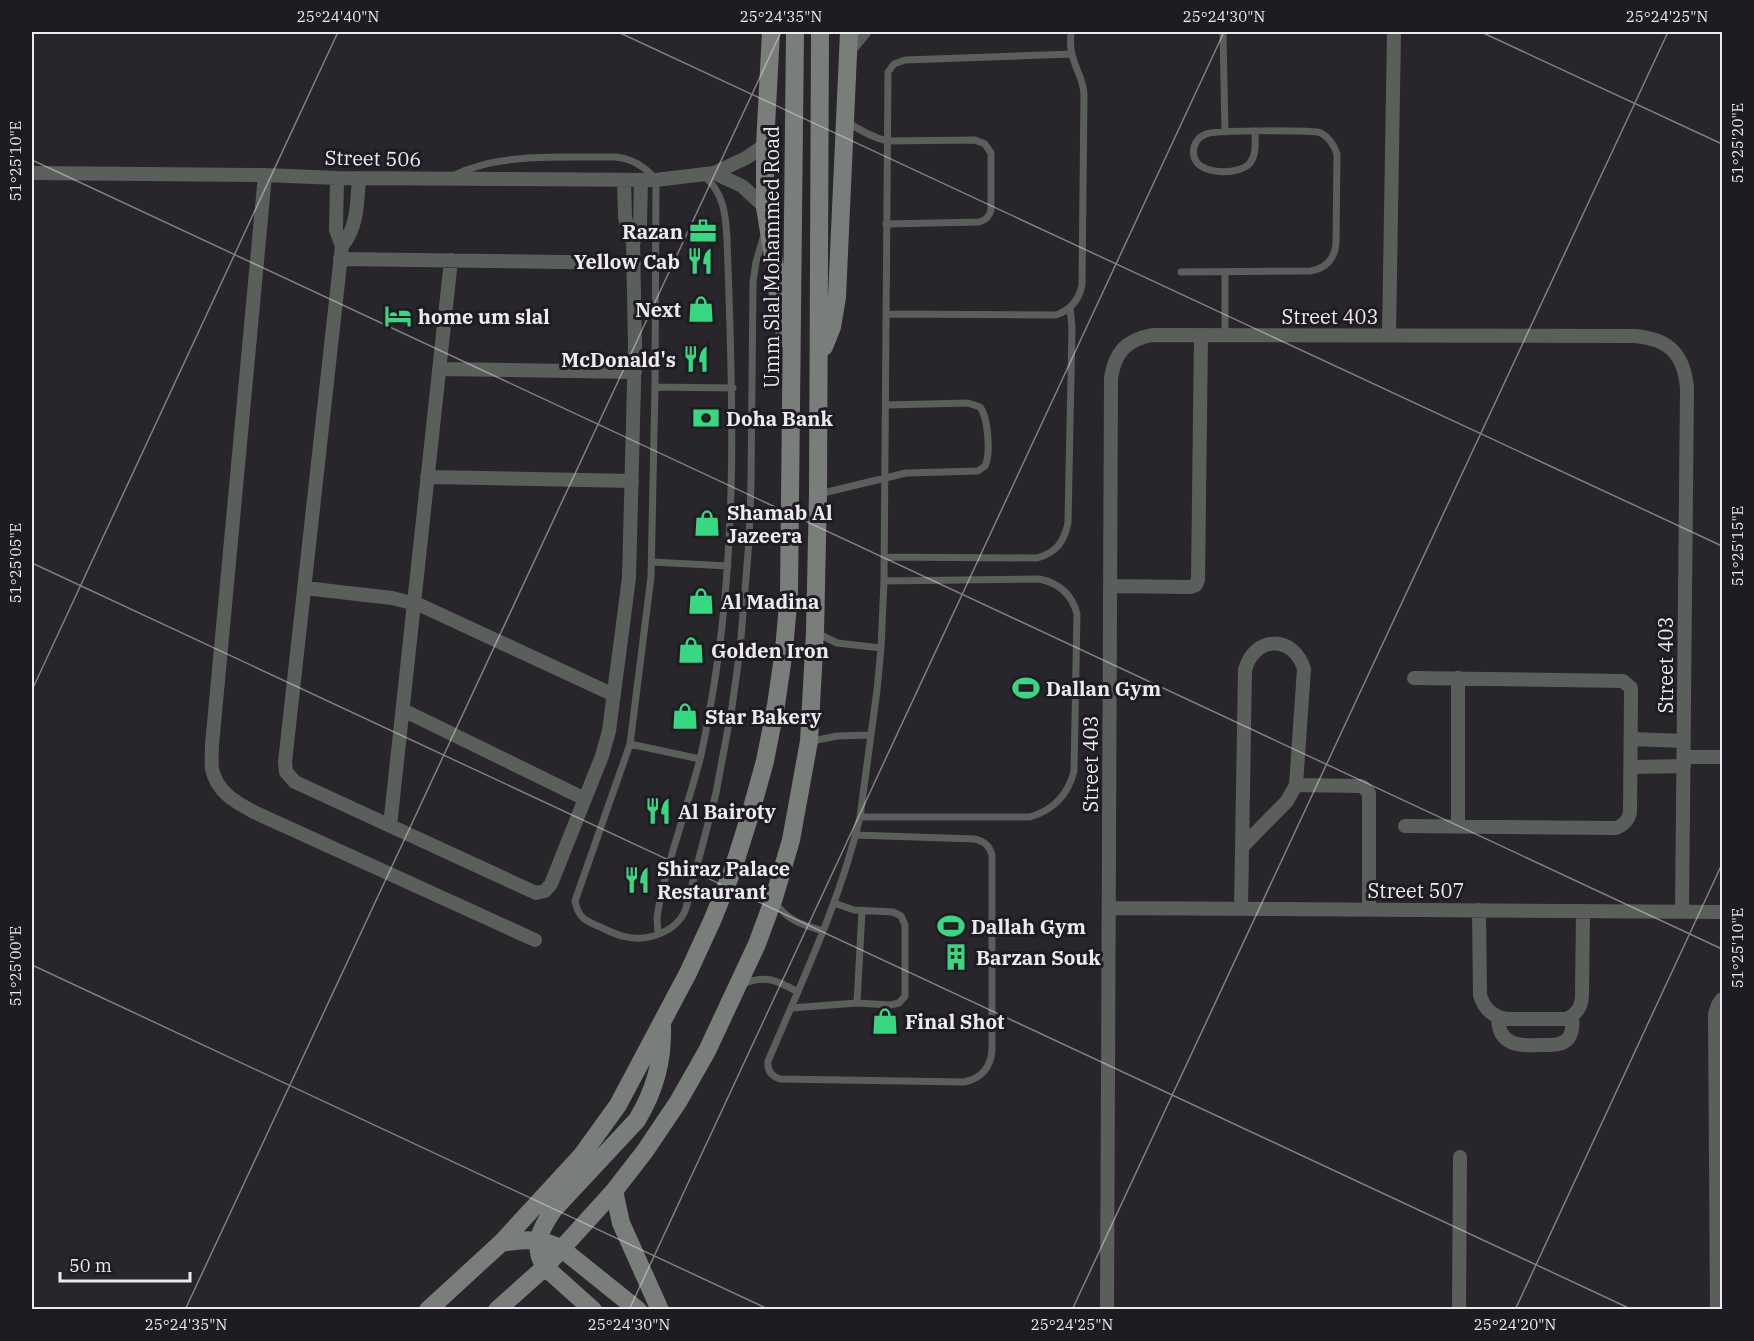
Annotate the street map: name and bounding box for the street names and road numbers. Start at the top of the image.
street label: Umm Slal Mohammed Road [758,126,785,388]
street label: Street 506 [324,144,422,172]
street label: Street 403 [1282,303,1378,330]
street label: Street 403 [1652,617,1679,713]
street label: Street 403 [1077,716,1104,812]
street label: Street 507 [1368,877,1464,904]

